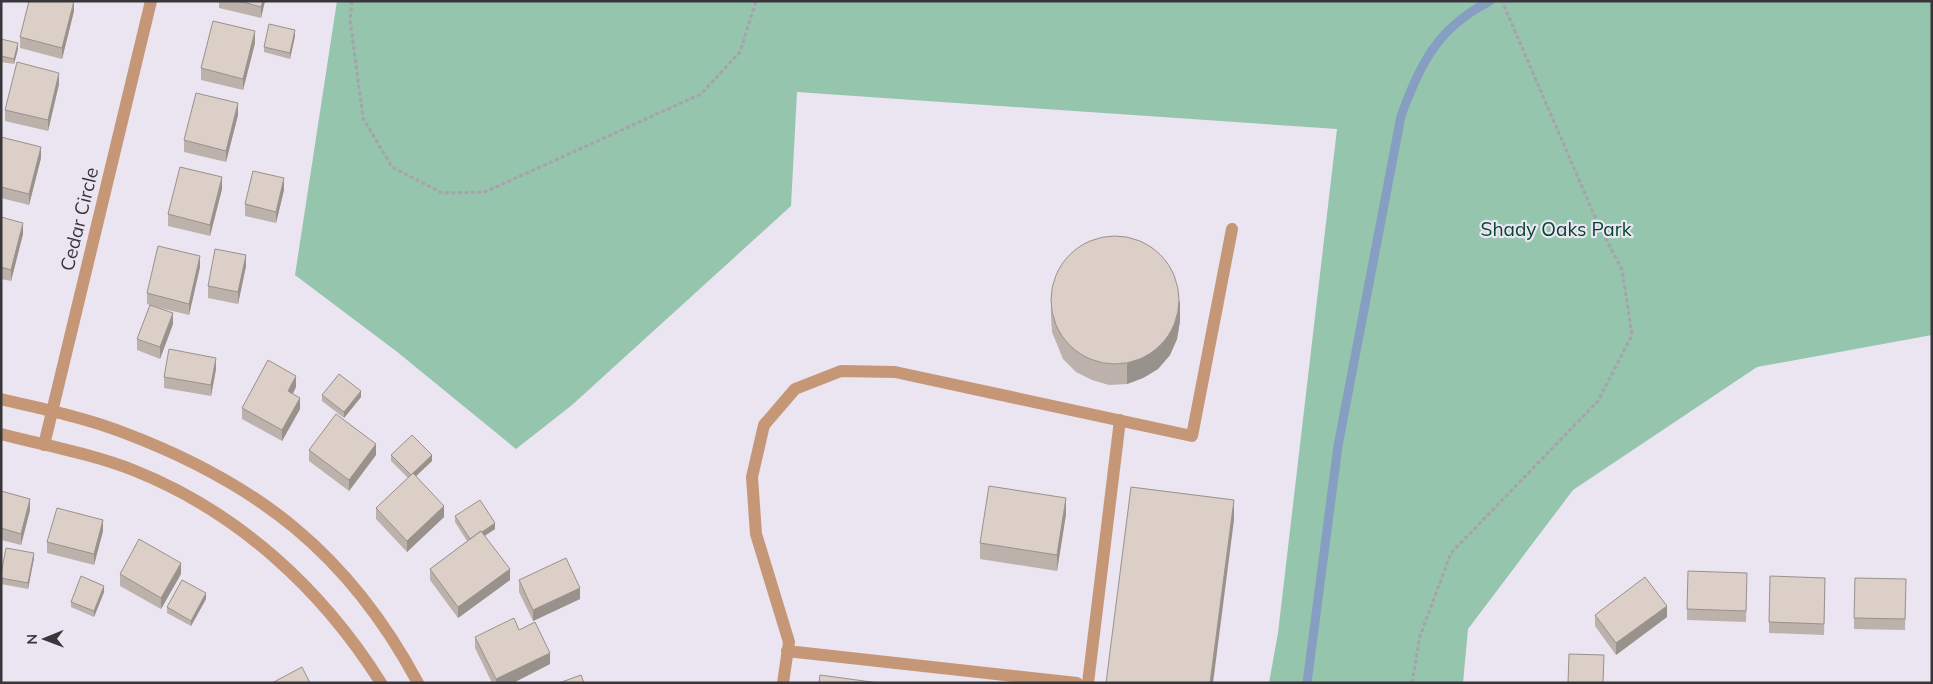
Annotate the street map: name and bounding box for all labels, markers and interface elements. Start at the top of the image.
street label: Cedar Circle [55,165,103,273]
park label: Shady Oaks Park [1481,217,1632,241]
north arrow [20,614,70,664]
text: N [23,634,41,645]

